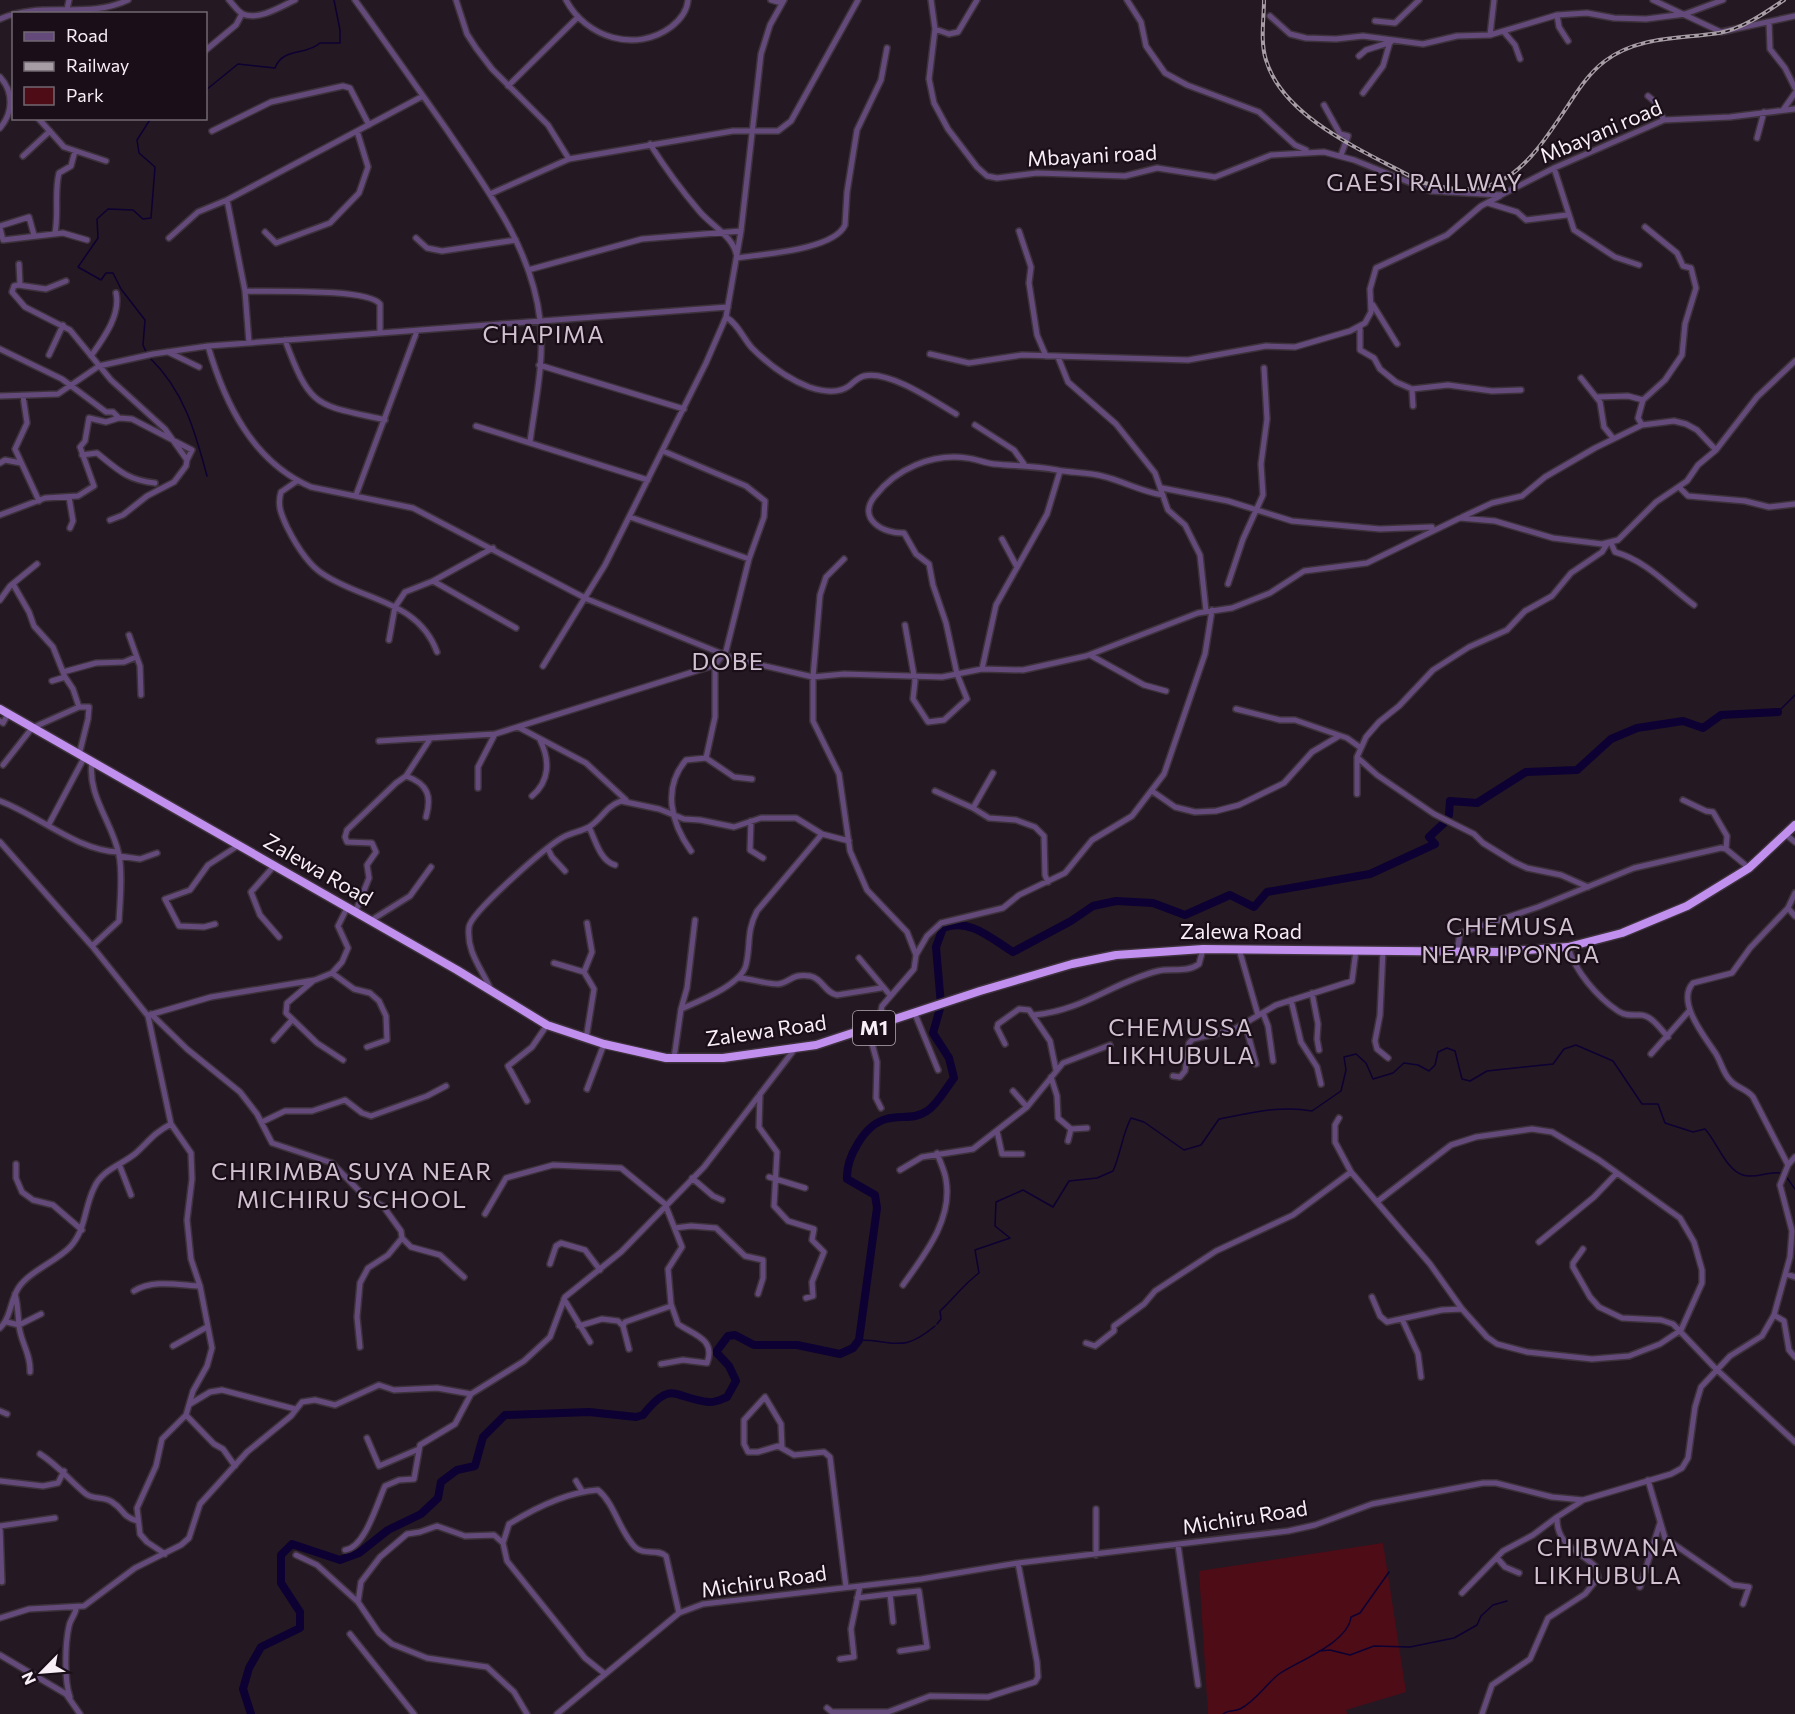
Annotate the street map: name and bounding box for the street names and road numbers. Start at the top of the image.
street label: Mbayani road [1536,94,1665,168]
street label: Mbayani road [1026,139,1158,170]
street label: Zalewa Road [260,827,378,910]
street label: Zalewa Road [1180,918,1302,943]
street label: Zalewa Road [704,1009,828,1050]
road number: M1 [853,1011,895,1045]
street label: Michiru Road [1180,1494,1309,1539]
street label: Michiru Road [699,1559,828,1602]

